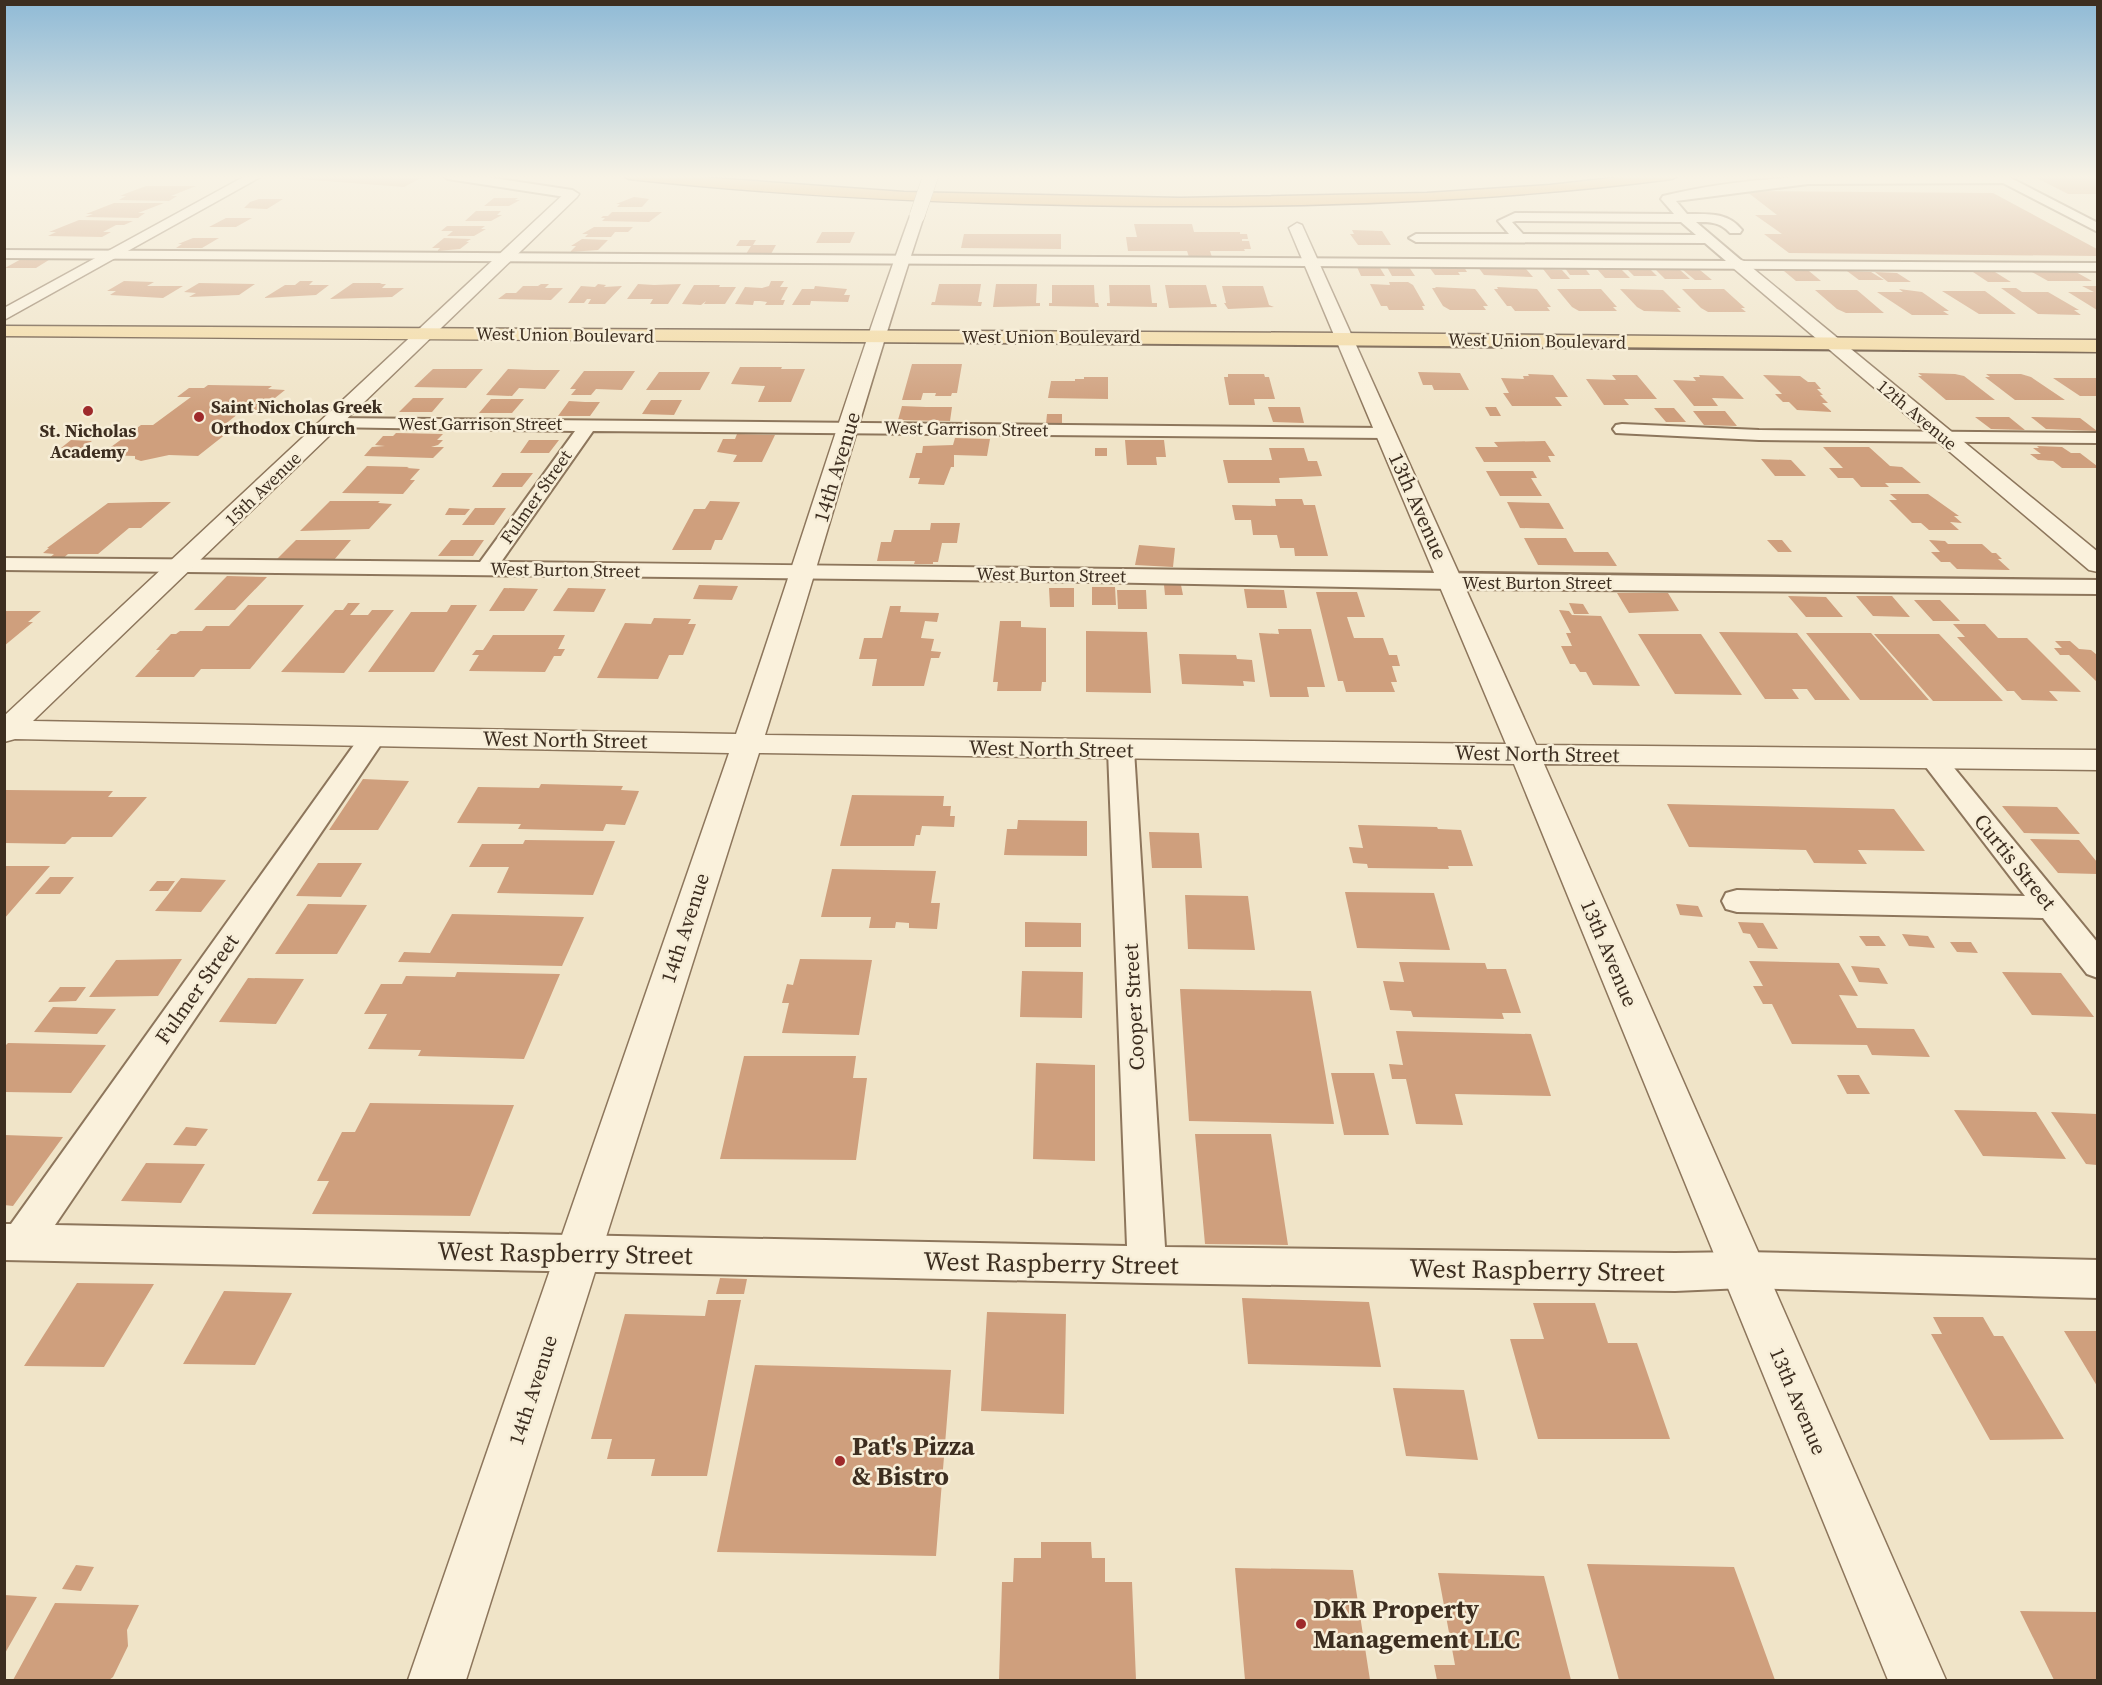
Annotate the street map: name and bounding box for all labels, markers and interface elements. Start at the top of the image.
street label: West Union Boulevard [476,320,654,349]
street label: West Union Boulevard [962,324,1140,349]
street label: West Union Boulevard [1448,326,1626,355]
street label: 12th Avenue [1872,374,1963,456]
place label: Saint Nicholas Greek Orthodox Church [211,394,382,440]
marker: St. Nicholas Academy [81,404,95,418]
street label: 14th Avenue [806,408,867,526]
marker: Saint Nicholas Greek Orthodox Church [192,410,206,424]
street label: West Garrison Street [398,411,562,436]
street label: West Garrison Street [884,415,1049,442]
place label: St. Nicholas Academy [40,418,136,464]
street label: Fulmer Street [494,445,577,549]
street label: 15th Avenue [219,446,307,532]
street label: 13th Avenue [1382,448,1455,564]
street label: West Burton Street [490,556,640,583]
street label: West Burton Street [976,561,1126,588]
street label: West Burton Street [1462,570,1612,595]
street label: West North Street [482,724,648,755]
street label: West North Street [968,733,1134,764]
street label: West North Street [1454,738,1620,769]
street label: Curtis Street [1968,808,2063,916]
street label: 14th Avenue [653,869,716,987]
street label: 13th Avenue [1574,895,1645,1011]
street label: Fulmer Street [148,928,245,1049]
street label: Cooper Street [1116,943,1151,1071]
street label: West Raspberry Street [437,1233,694,1273]
street label: West Raspberry Street [923,1243,1180,1283]
street label: West Raspberry Street [1409,1250,1666,1290]
street label: 14th Avenue [501,1331,564,1449]
street label: 13th Avenue [1763,1343,1834,1459]
place label: Pat's Pizza & Bistro [852,1428,975,1494]
marker: Pat's Pizza & Bistro [833,1454,847,1468]
place label: DKR Property Management LLC [1313,1591,1520,1657]
marker: DKR Property Management LLC [1294,1617,1308,1631]

